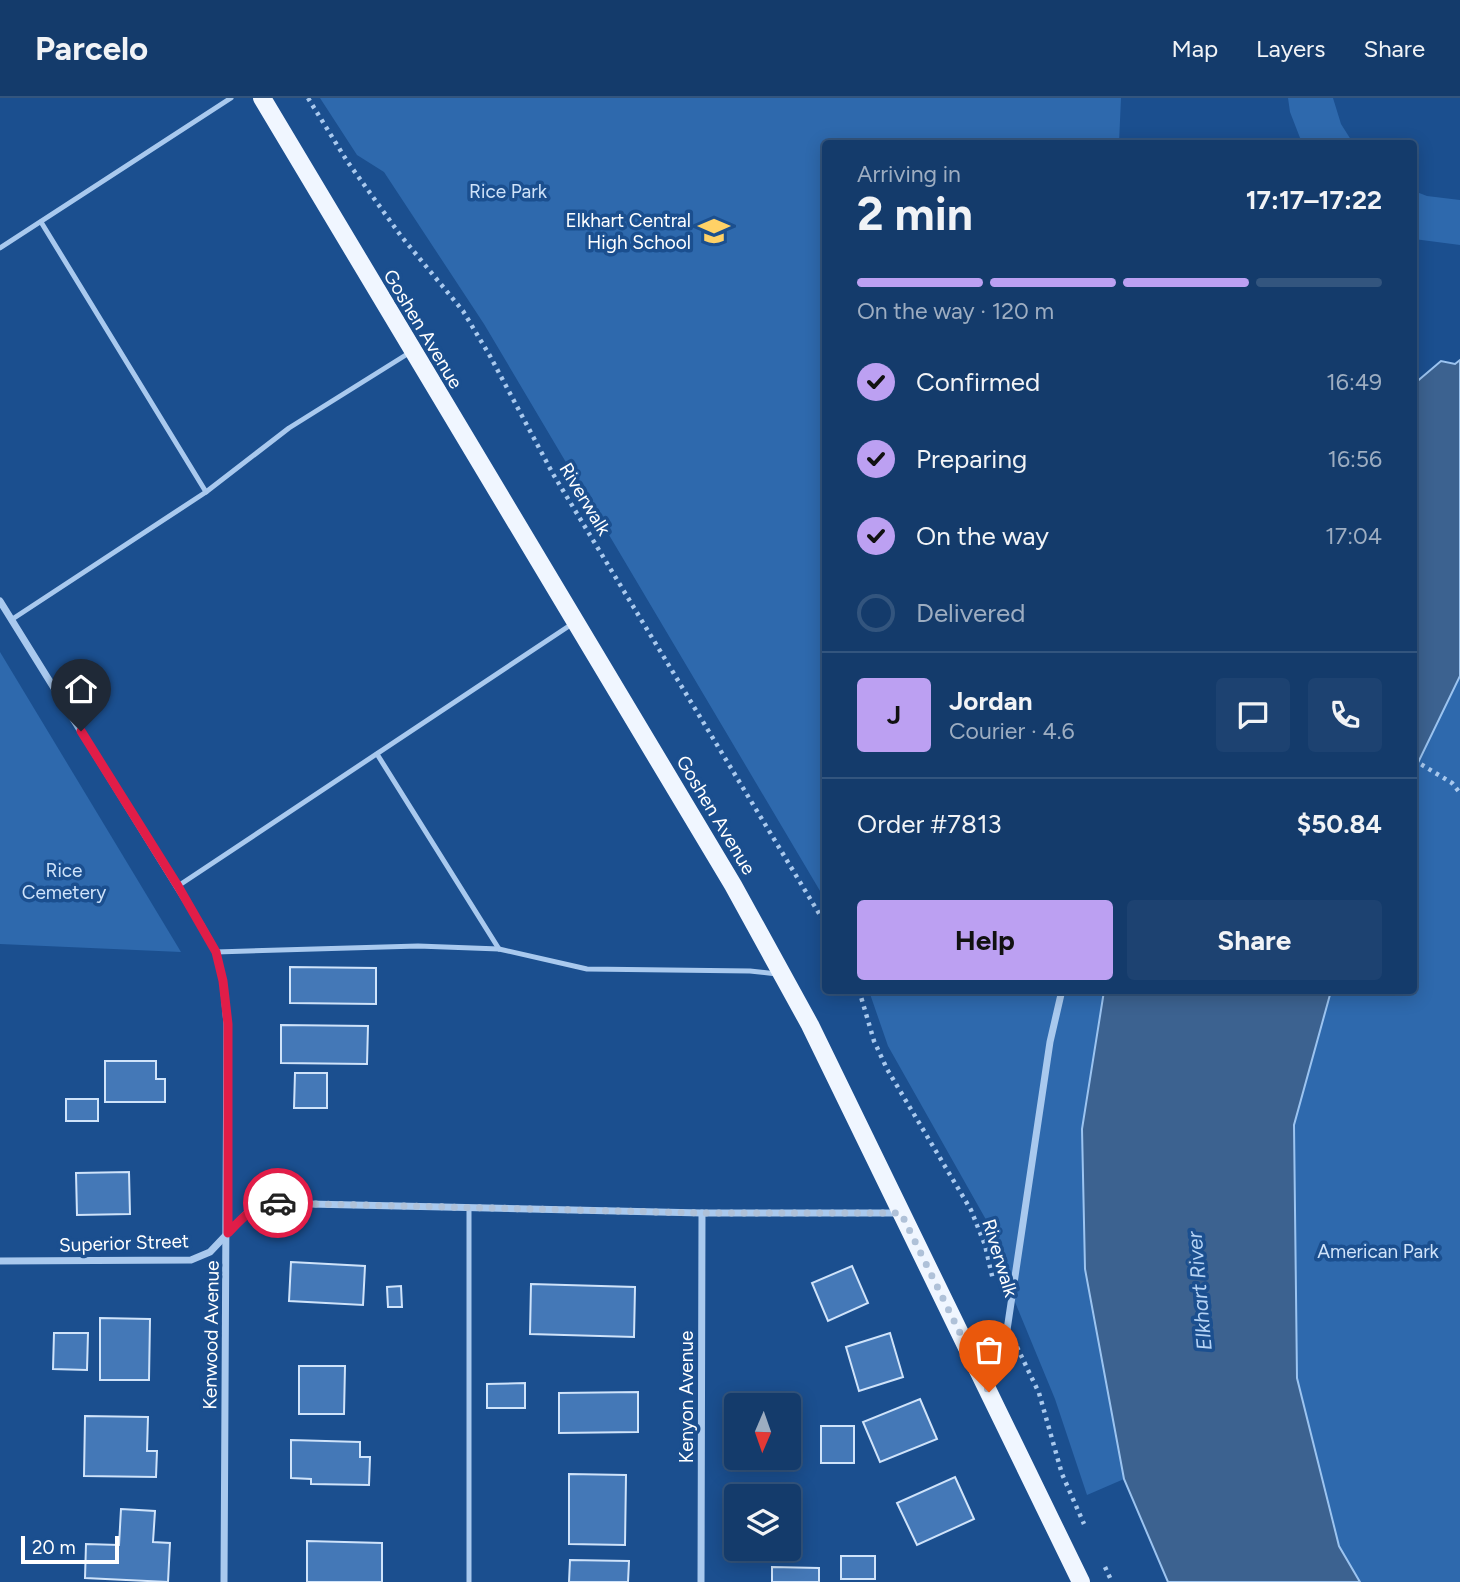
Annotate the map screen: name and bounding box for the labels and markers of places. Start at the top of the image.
place label: Elkhart Central High School [566,209,691,254]
school or university icon: Elkhart Central High School [697,214,731,248]
pin [51,659,111,731]
pin [959,1320,1019,1392]

